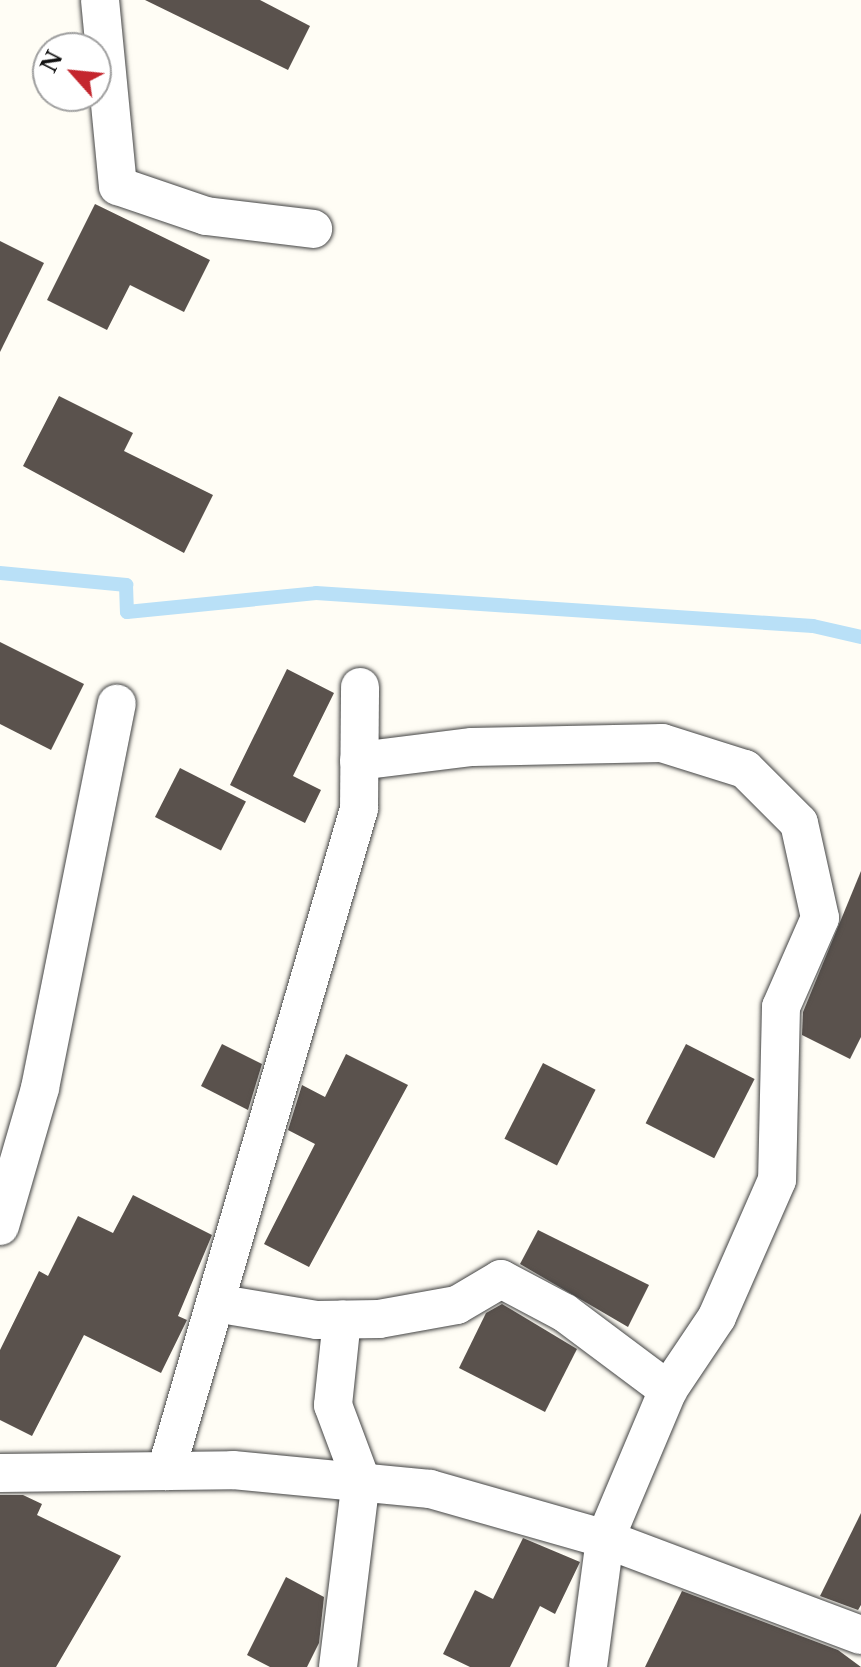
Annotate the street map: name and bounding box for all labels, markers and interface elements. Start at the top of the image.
north arrow [32,32,112,112]
text: N [35,46,69,77]

